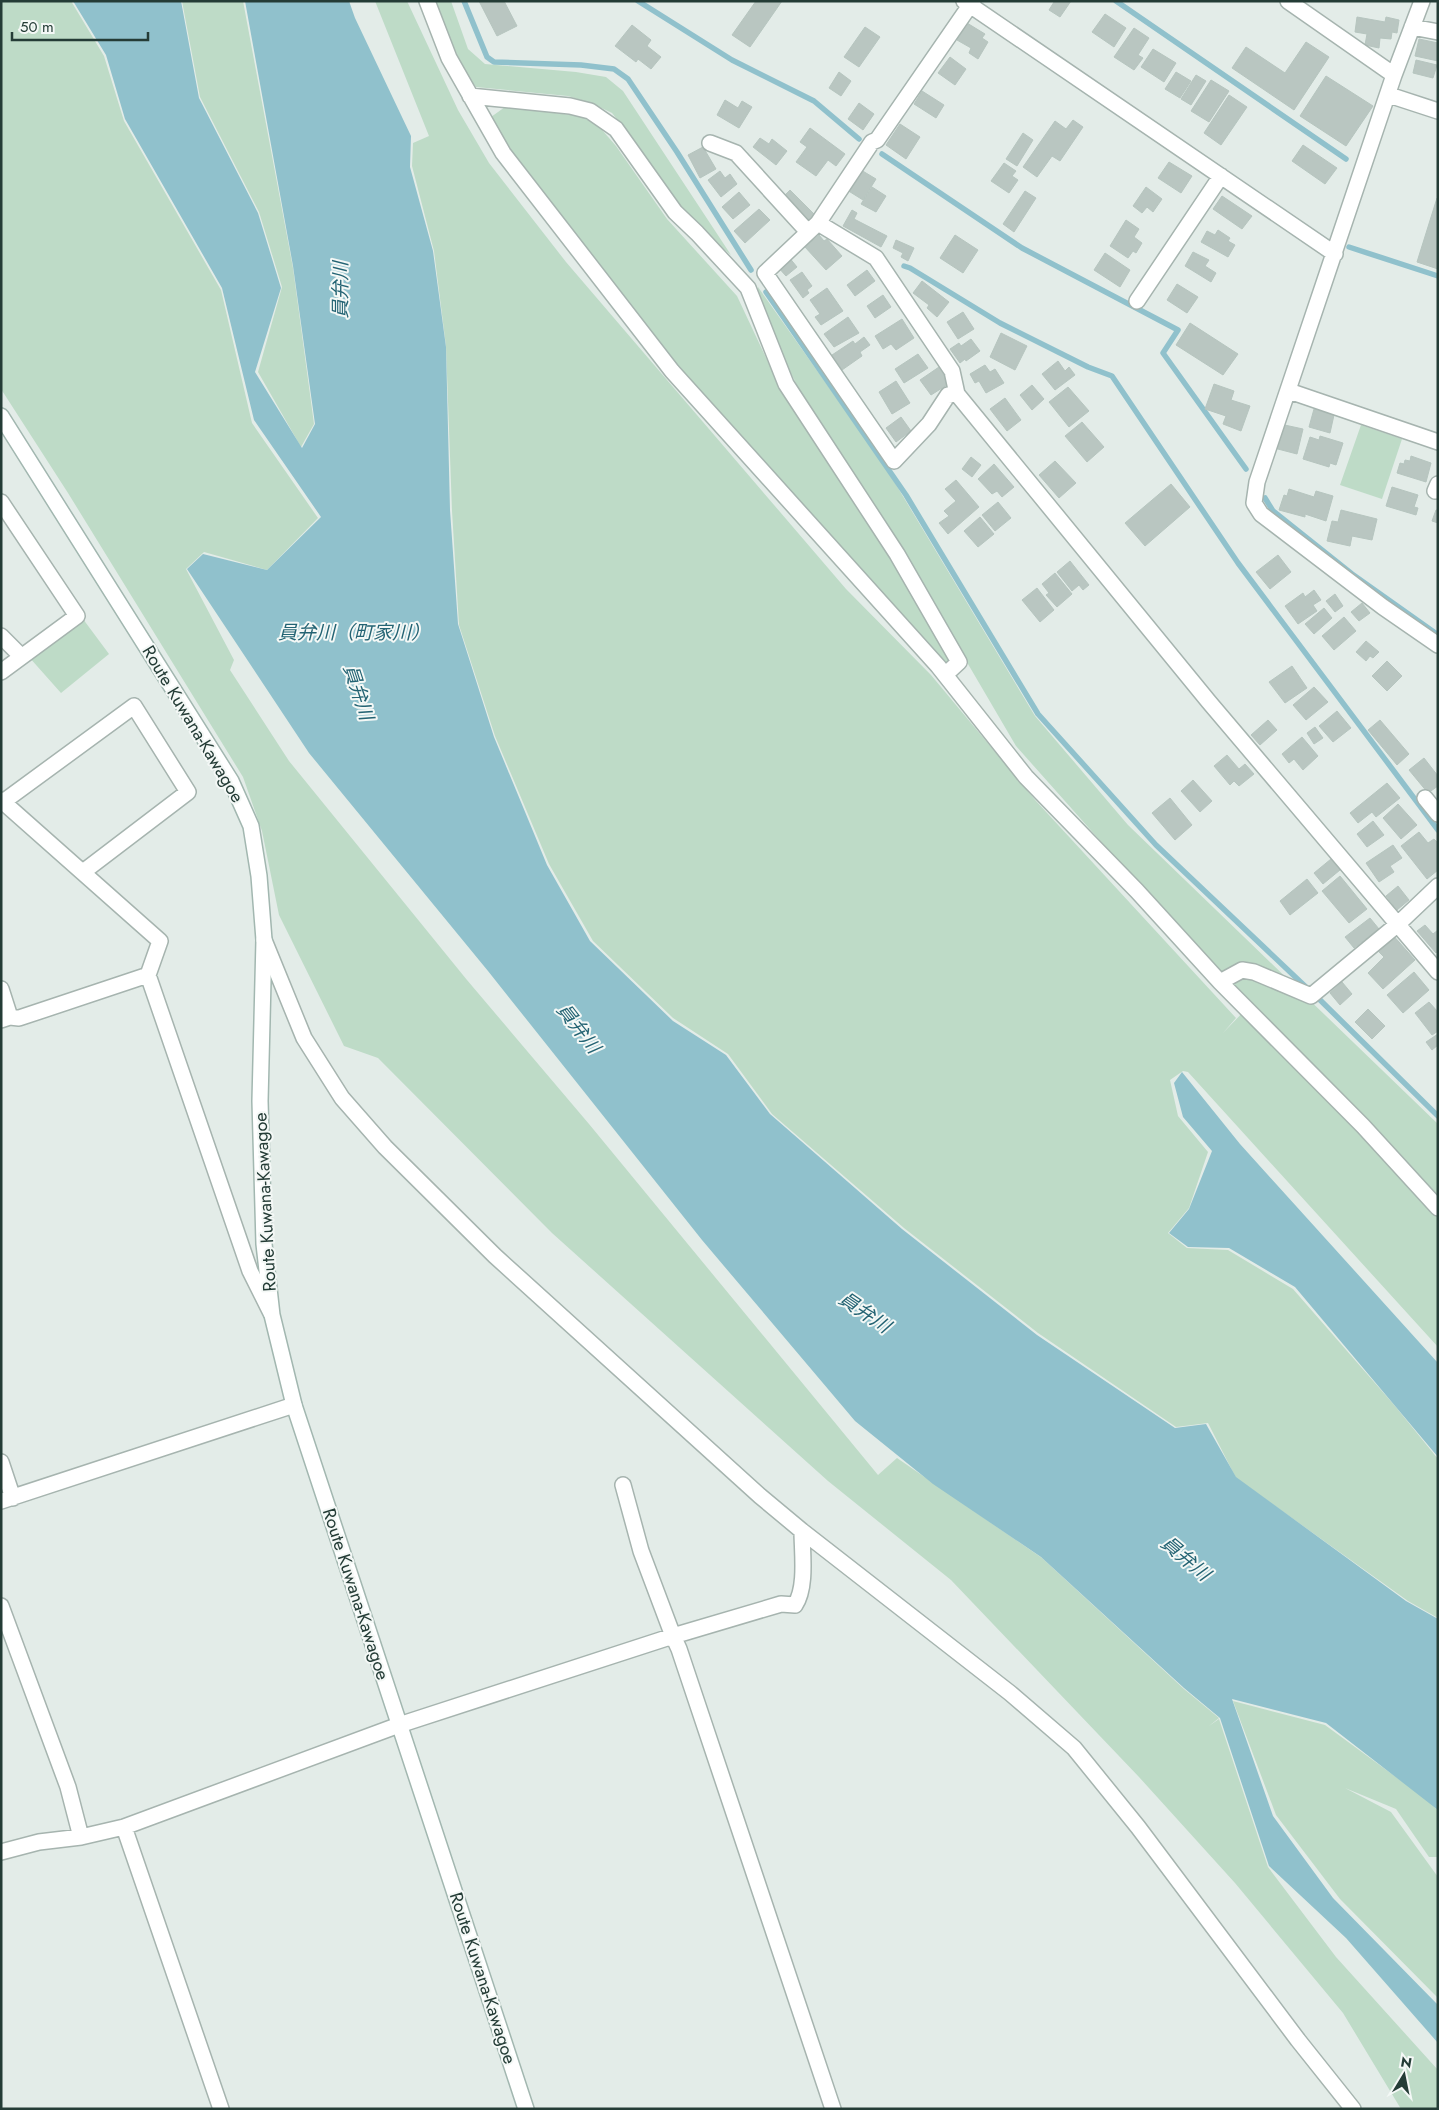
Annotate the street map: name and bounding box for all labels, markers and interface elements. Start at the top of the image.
scale bar [12,10,149,42]
text: 50 m [20,16,54,38]
water label: 員弁川 [327,260,354,319]
water label: 員弁川（町家川） [278,619,430,646]
street label: Route Kuwana-Kawagoe [136,640,250,808]
water label: 員弁川 [337,661,381,725]
water label: 員弁川 [550,998,608,1061]
street label: Route Kuwana-Kawagoe [247,1112,283,1292]
water label: 員弁川 [834,1285,898,1341]
street label: Route Kuwana-Kawagoe [316,1505,396,1683]
water label: 員弁川 [1155,1530,1218,1588]
street label: Route Kuwana-Kawagoe [443,1889,523,2067]
north arrow [1379,2050,1429,2100]
text: N [1399,2051,1413,2073]

